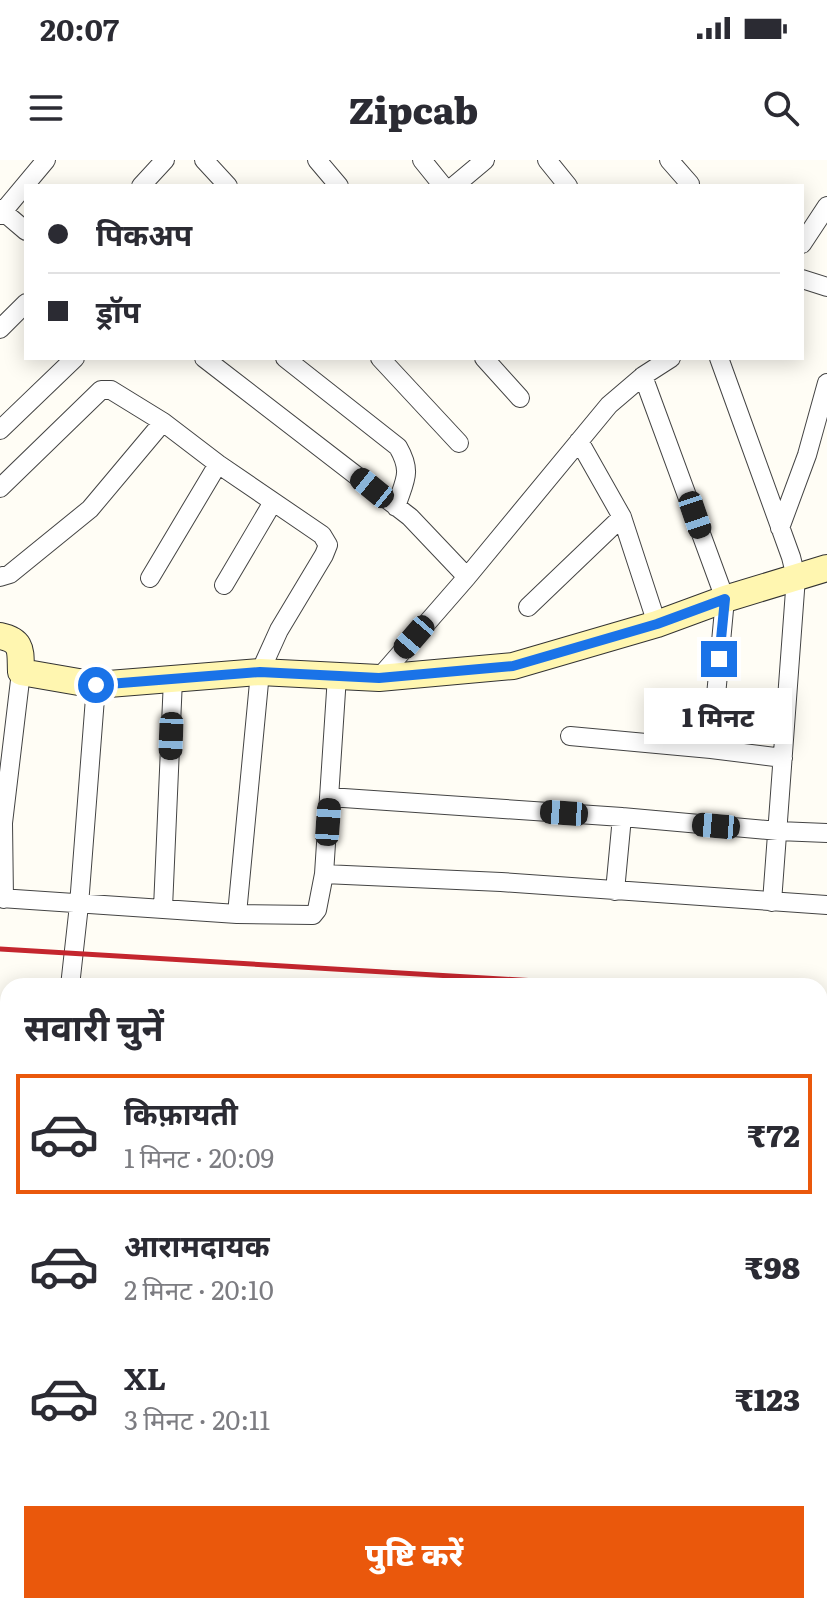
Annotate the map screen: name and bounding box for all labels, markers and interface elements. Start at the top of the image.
text: 20:07 [40,6,119,50]
text: Zipcab [349,82,478,135]
icon: menu [24,86,68,130]
icon: search [759,86,803,130]
text: पिकअप [96,211,192,255]
text: ड्रॉप [96,288,140,332]
car [346,464,398,512]
car [676,488,714,542]
car [389,611,439,663]
route end [701,641,737,677]
route start [78,667,114,703]
callout: 1 मिनट [645,687,793,743]
text: 1 मिनट [682,696,754,735]
car [158,712,184,760]
car [314,797,342,847]
car [539,799,589,827]
car [691,812,741,840]
text: सवारी चुनें [24,999,164,1052]
text: किफ़ायती [124,1090,238,1134]
icon: car [28,1098,100,1170]
text: ₹72 [747,1112,800,1156]
text: 1 मिनट · 20:09 [124,1137,274,1176]
text: आरामदायक [124,1222,270,1266]
icon: car [28,1230,100,1302]
text: ₹98 [745,1244,800,1288]
text: 2 मिनट · 20:10 [124,1269,274,1308]
text: XL [124,1355,166,1399]
icon: car [28,1362,100,1434]
text: ₹123 [735,1376,800,1420]
text: 3 मिनट · 20:11 [124,1399,270,1438]
button: पुष्टि करें [24,1506,804,1598]

